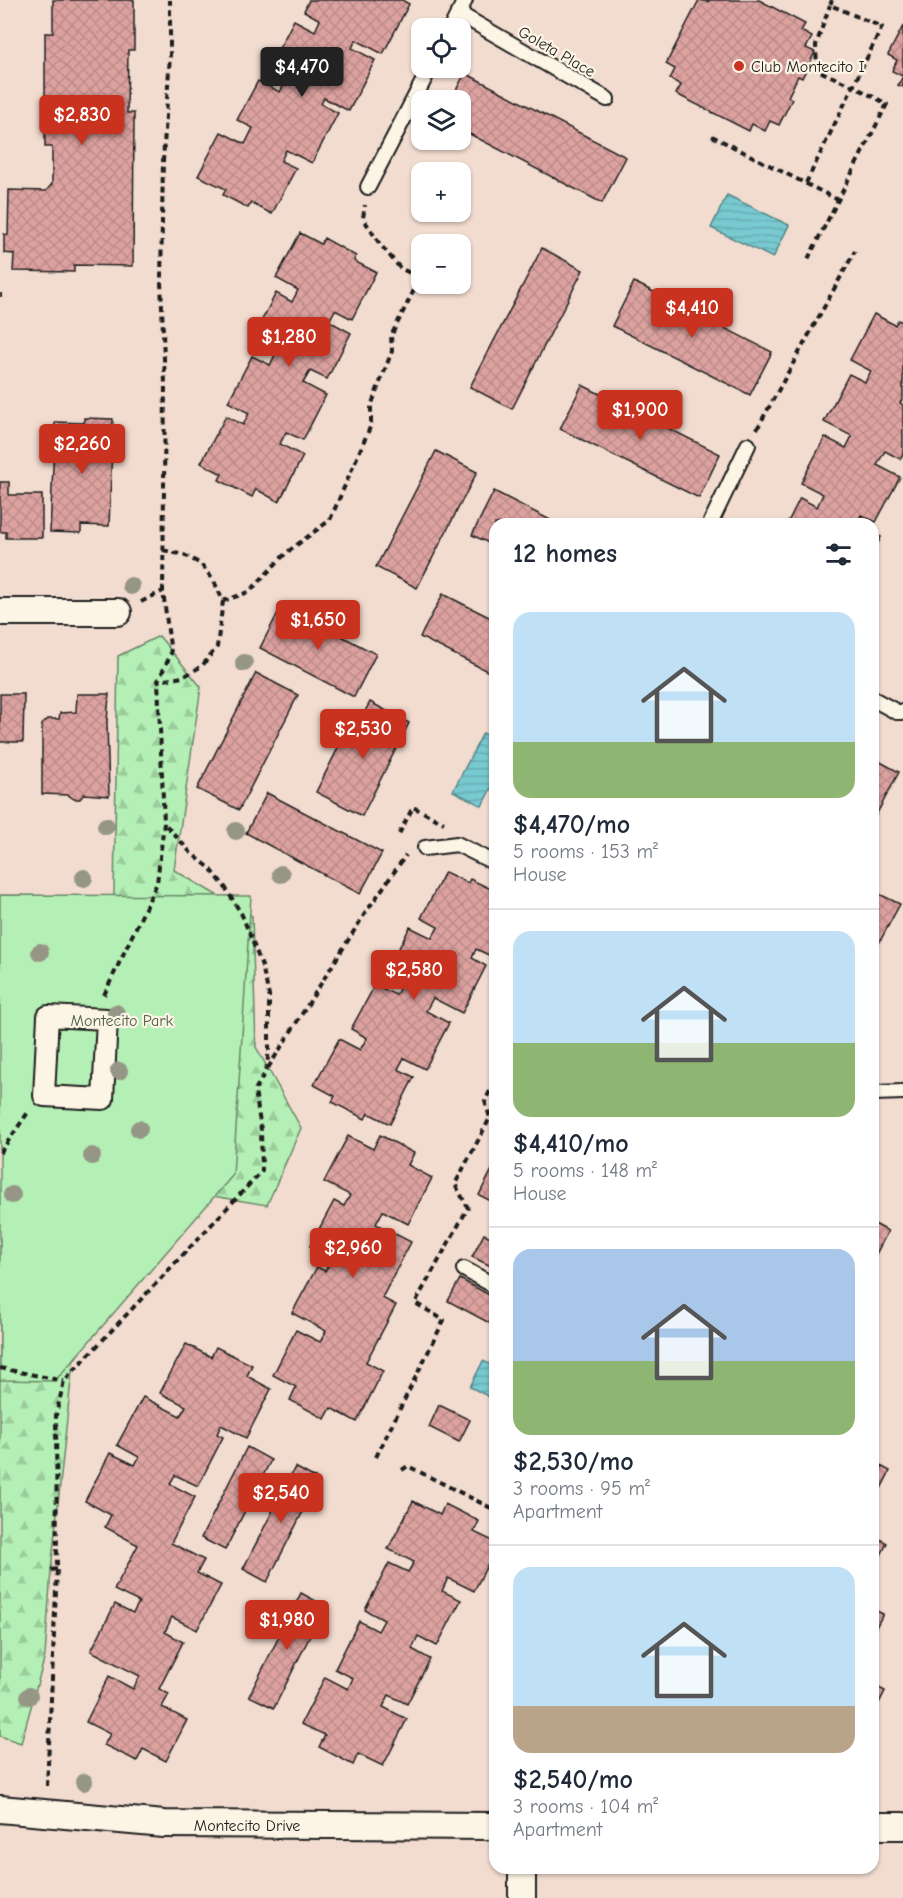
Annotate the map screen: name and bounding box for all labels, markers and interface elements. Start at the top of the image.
map controls [411,18,471,294]
button: locate [411,18,471,78]
street label: Goleta Place [515,23,598,81]
pin: $4,470 [253,47,351,98]
text: $4,470 [274,55,330,78]
place label: Club Montecito I [751,58,865,76]
marker: Club Montecito I [732,59,746,73]
button: layers [411,90,471,150]
pin: $2,830 [33,95,131,146]
text: $2,830 [53,103,111,126]
button: + [411,162,471,222]
button: − [411,234,471,294]
pin: $4,410 [643,288,741,339]
text: $4,410 [665,296,719,319]
pin: $1,280 [240,317,338,368]
text: $1,280 [261,325,317,348]
pin: $1,900 [591,390,689,441]
text: $1,900 [611,398,669,421]
pin: $2,260 [33,424,131,475]
text: $2,260 [53,432,111,455]
icon: filters [822,538,855,571]
text: 12 homes [513,539,617,569]
pin: $1,650 [269,600,367,651]
text: $1,650 [290,608,346,631]
icon: home [630,651,738,759]
pin: $2,530 [314,709,412,760]
text: $2,530 [334,717,392,740]
text: $4,470/mo [513,810,630,840]
text: 5 rooms · 153 m² [513,840,658,863]
text: House [513,863,567,886]
pin: $2,580 [365,950,463,1001]
text: $2,580 [385,958,443,981]
icon: home [630,970,738,1078]
park label: Montecito Park [71,1012,174,1030]
text: $4,410/mo [513,1129,629,1159]
text: 5 rooms · 148 m² [513,1159,657,1182]
text: House [513,1182,567,1205]
pin: $2,960 [304,1228,402,1279]
text: $2,960 [324,1236,382,1259]
icon: home [630,1288,738,1396]
text: $2,530/mo [513,1447,634,1477]
pin: $2,540 [232,1473,330,1524]
text: 3 rooms · 95 m² [513,1477,650,1500]
text: $2,540 [252,1481,310,1504]
text: Apartment [513,1500,603,1523]
pin: $1,980 [238,1600,336,1651]
icon: home [630,1606,738,1714]
text: $1,980 [259,1608,315,1631]
text: $2,540/mo [513,1765,633,1795]
text: 3 rooms · 104 m² [513,1795,658,1818]
street label: Montecito Drive [194,1817,300,1835]
text: Apartment [513,1818,603,1841]

